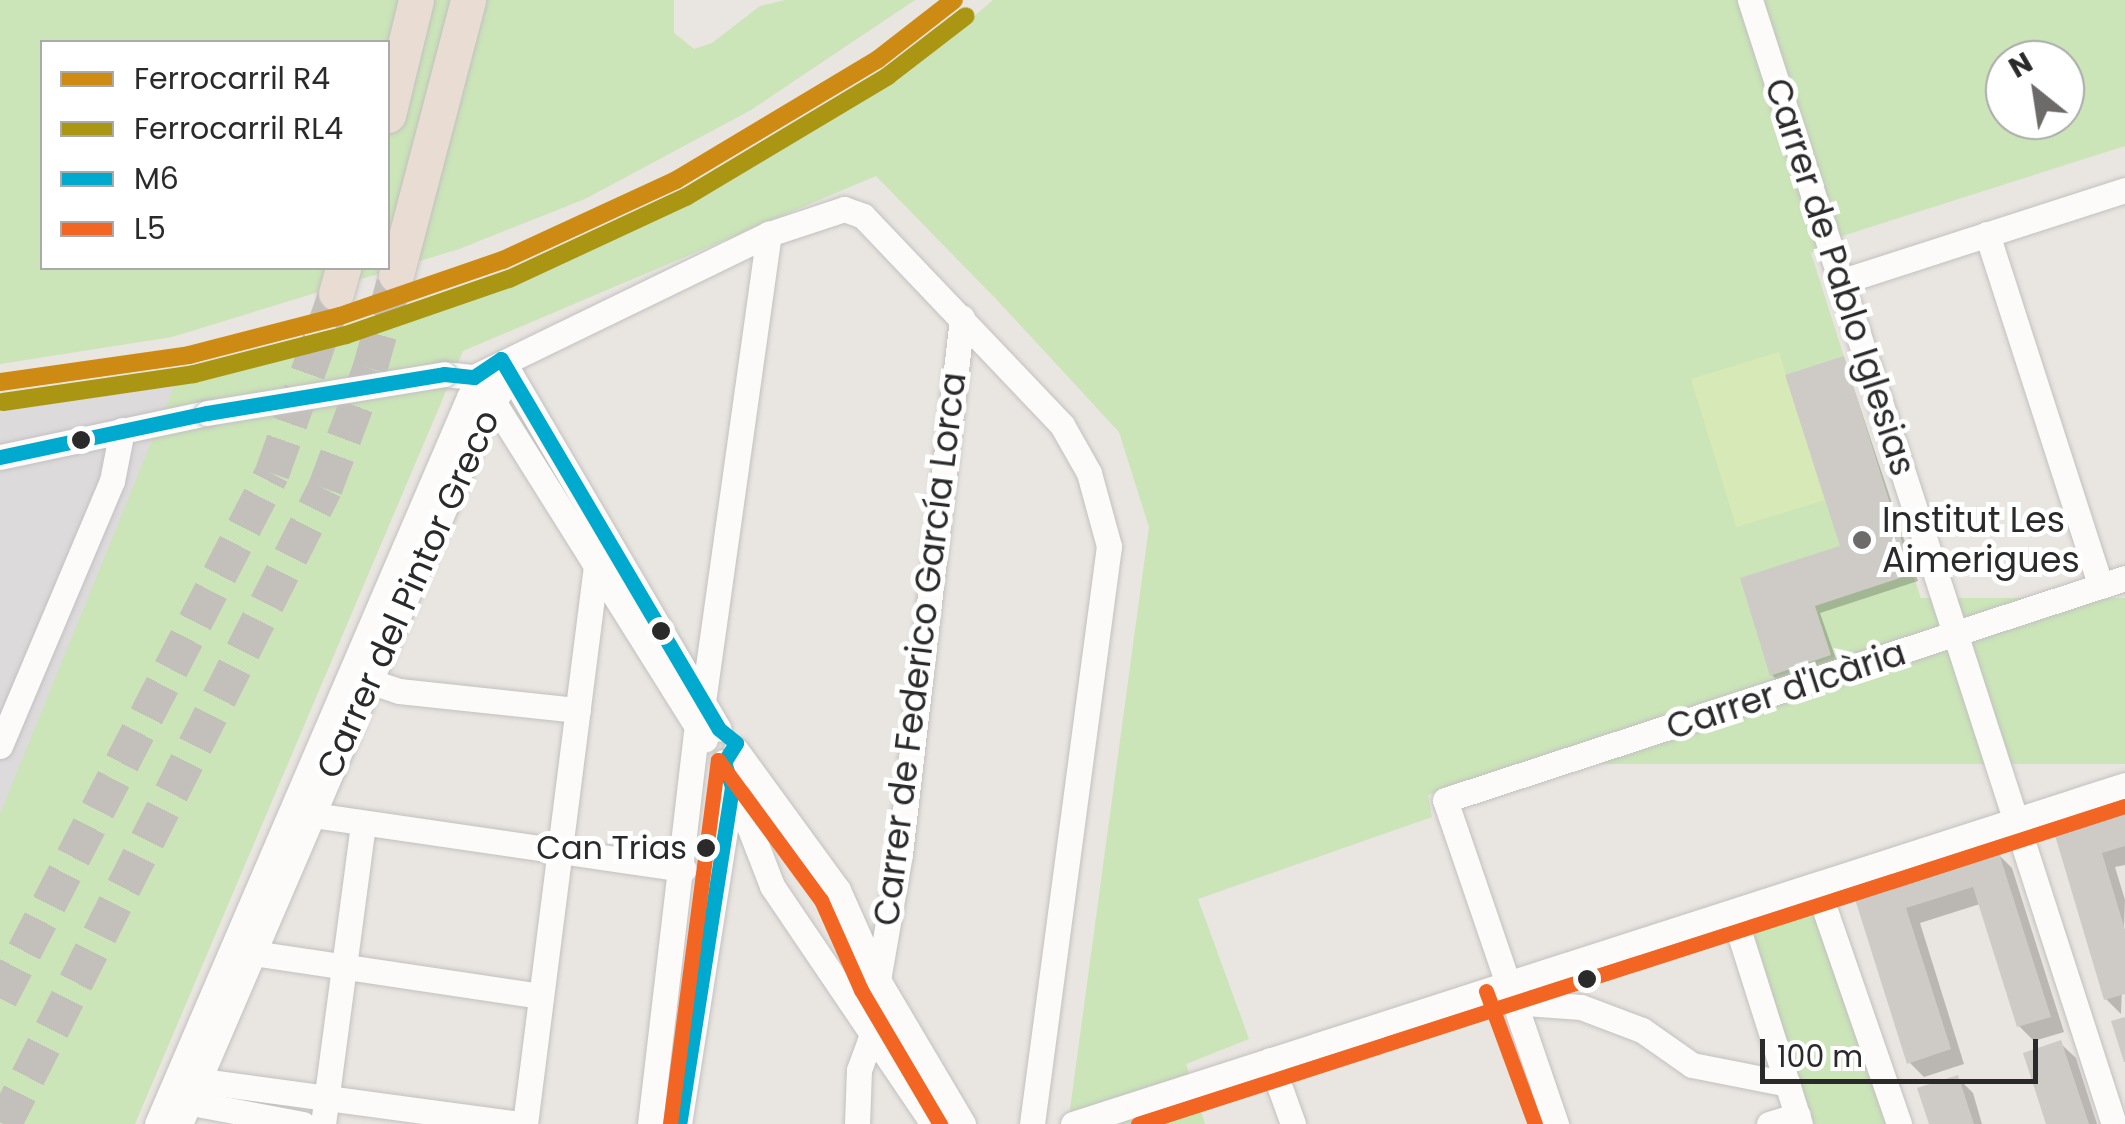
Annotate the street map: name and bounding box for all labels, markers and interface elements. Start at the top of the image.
legend [40,40,390,270]
north arrow [1985,40,2085,140]
text: N [2002,43,2040,87]
text: Ferrocarril R4 [134,57,330,100]
street label: Carrer de Pablo Iglesias [1756,73,1924,481]
text: Ferrocarril RL4 [134,107,343,150]
text: M6 [134,157,179,200]
text: L5 [134,207,166,250]
street label: Carrer de Federico García Lorca [865,370,975,928]
street label: Carrer del Pintor Greco [308,403,508,785]
unlabelled marker [71,430,91,450]
place label: Institut Les Aimerigues [1882,499,2080,581]
marker: Institut Les Aimerigues [1851,529,1873,551]
unlabelled marker [651,621,671,641]
street label: Carrer d'Icària [1661,632,1911,748]
place label: Can Trias [536,829,687,867]
marker: Can Trias [696,838,716,858]
unlabelled marker [1577,969,1597,989]
scale bar [1765,1019,2042,1081]
text: 100 m [1777,1035,1863,1078]

